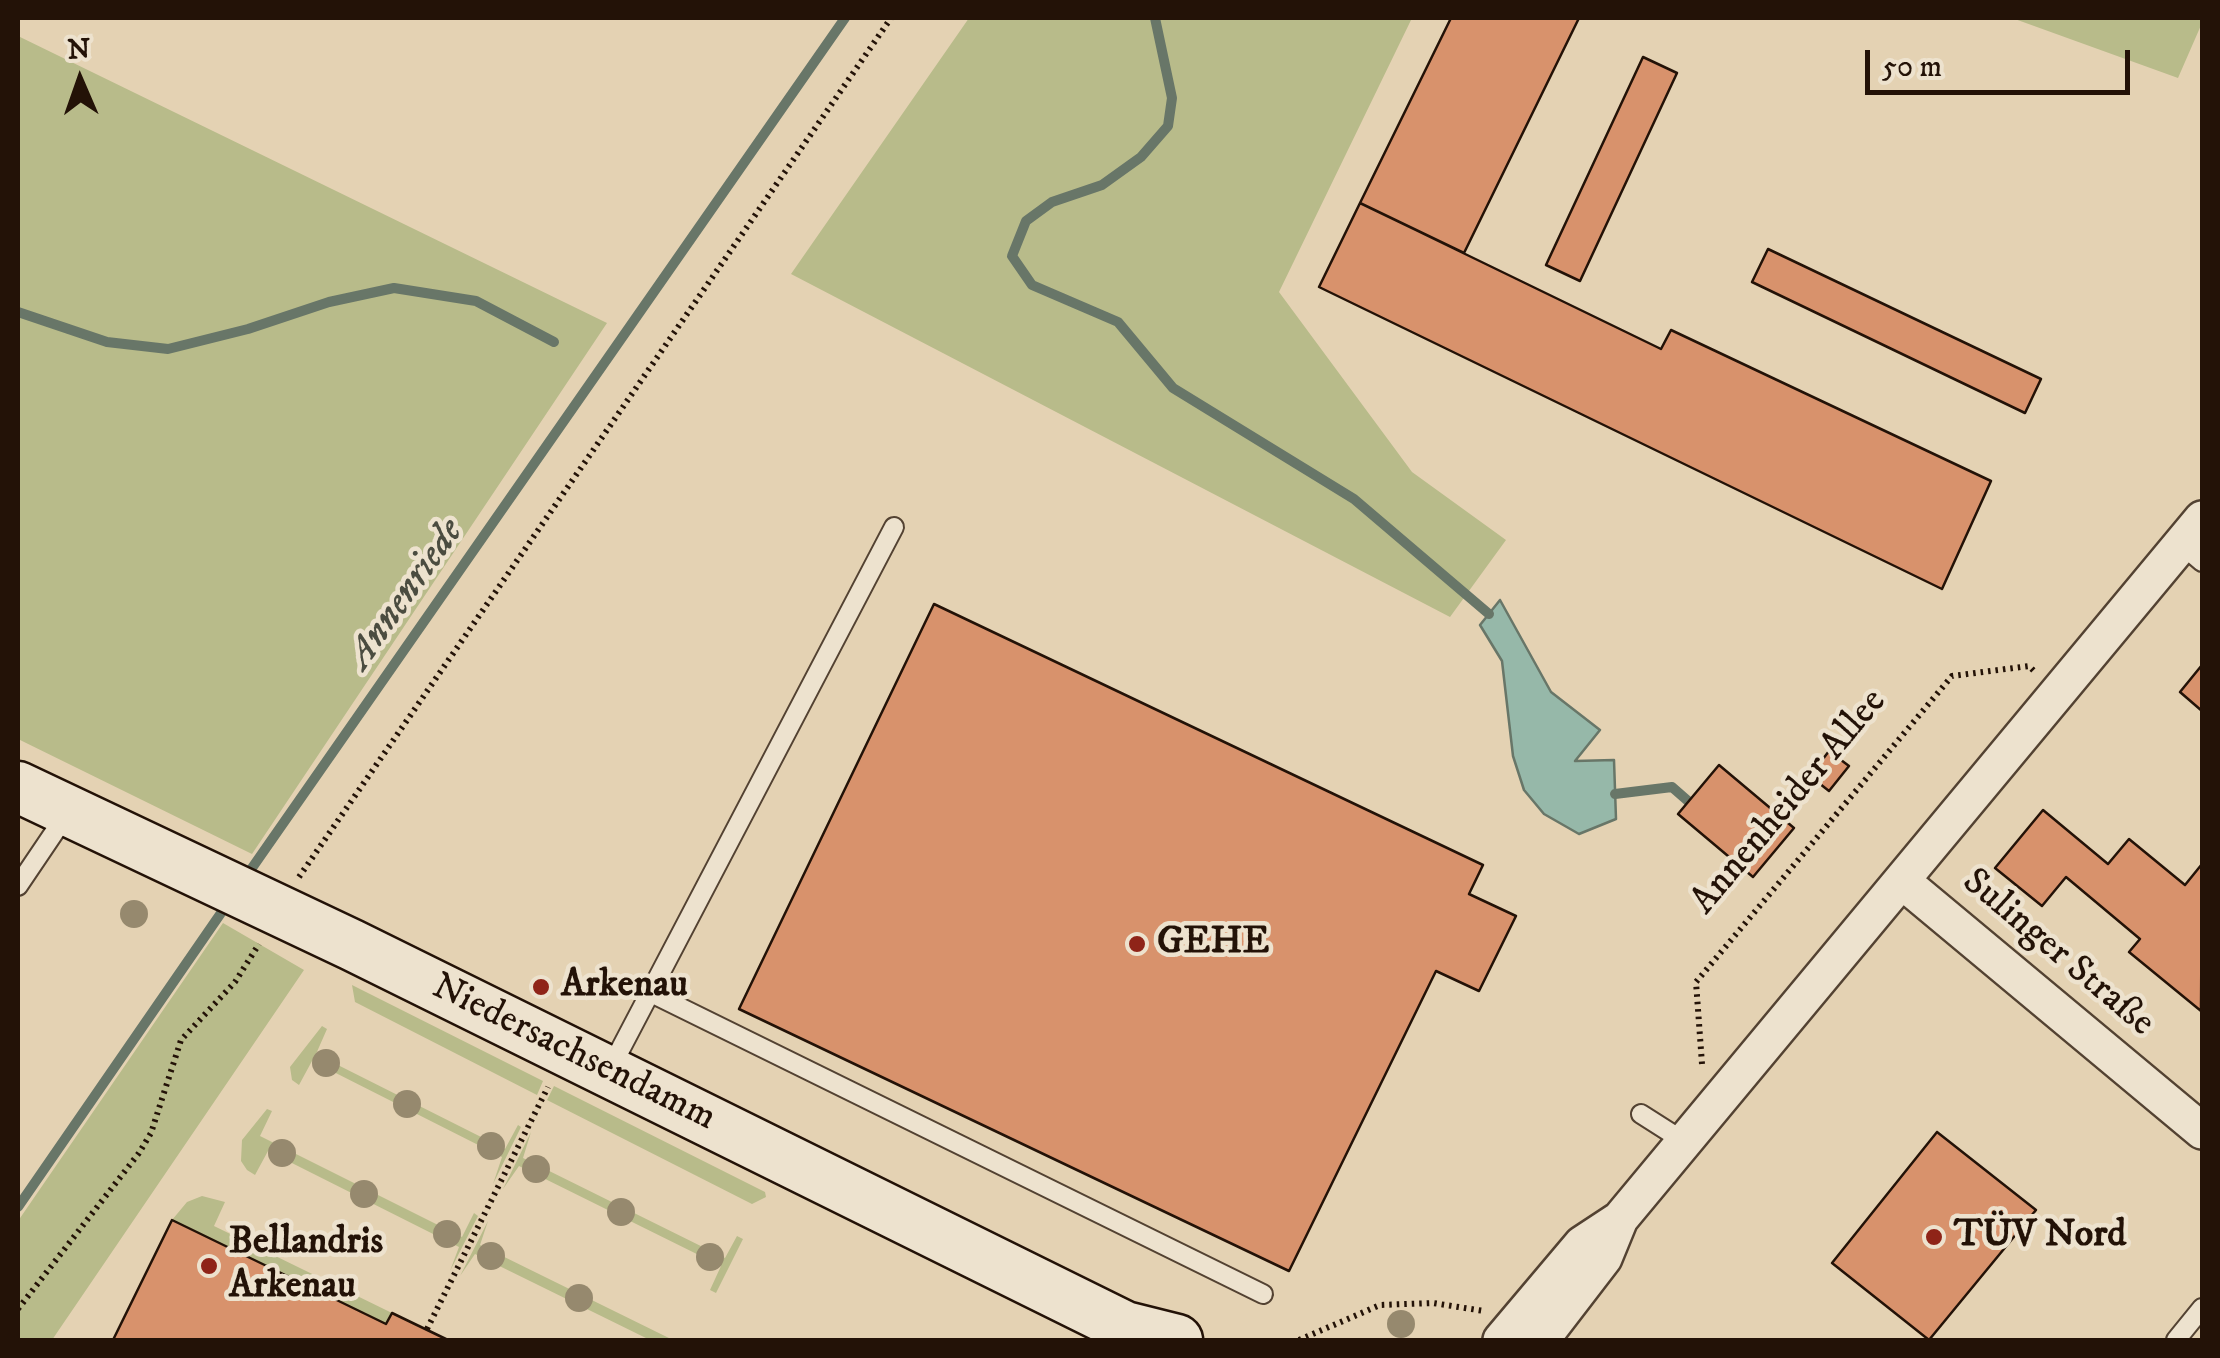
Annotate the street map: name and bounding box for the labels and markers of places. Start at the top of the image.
place label: GEHE [1157,921,1269,967]
marker: GEHE [1126,933,1148,955]
place label: Arkenau [561,964,688,1010]
marker: Arkenau [530,976,552,998]
place label: TÜV Nord [1954,1214,2126,1260]
place label: Bellandris Arkenau [229,1221,383,1310]
marker: TÜV Nord [1923,1226,1945,1248]
marker: Bellandris Arkenau [198,1255,220,1277]

